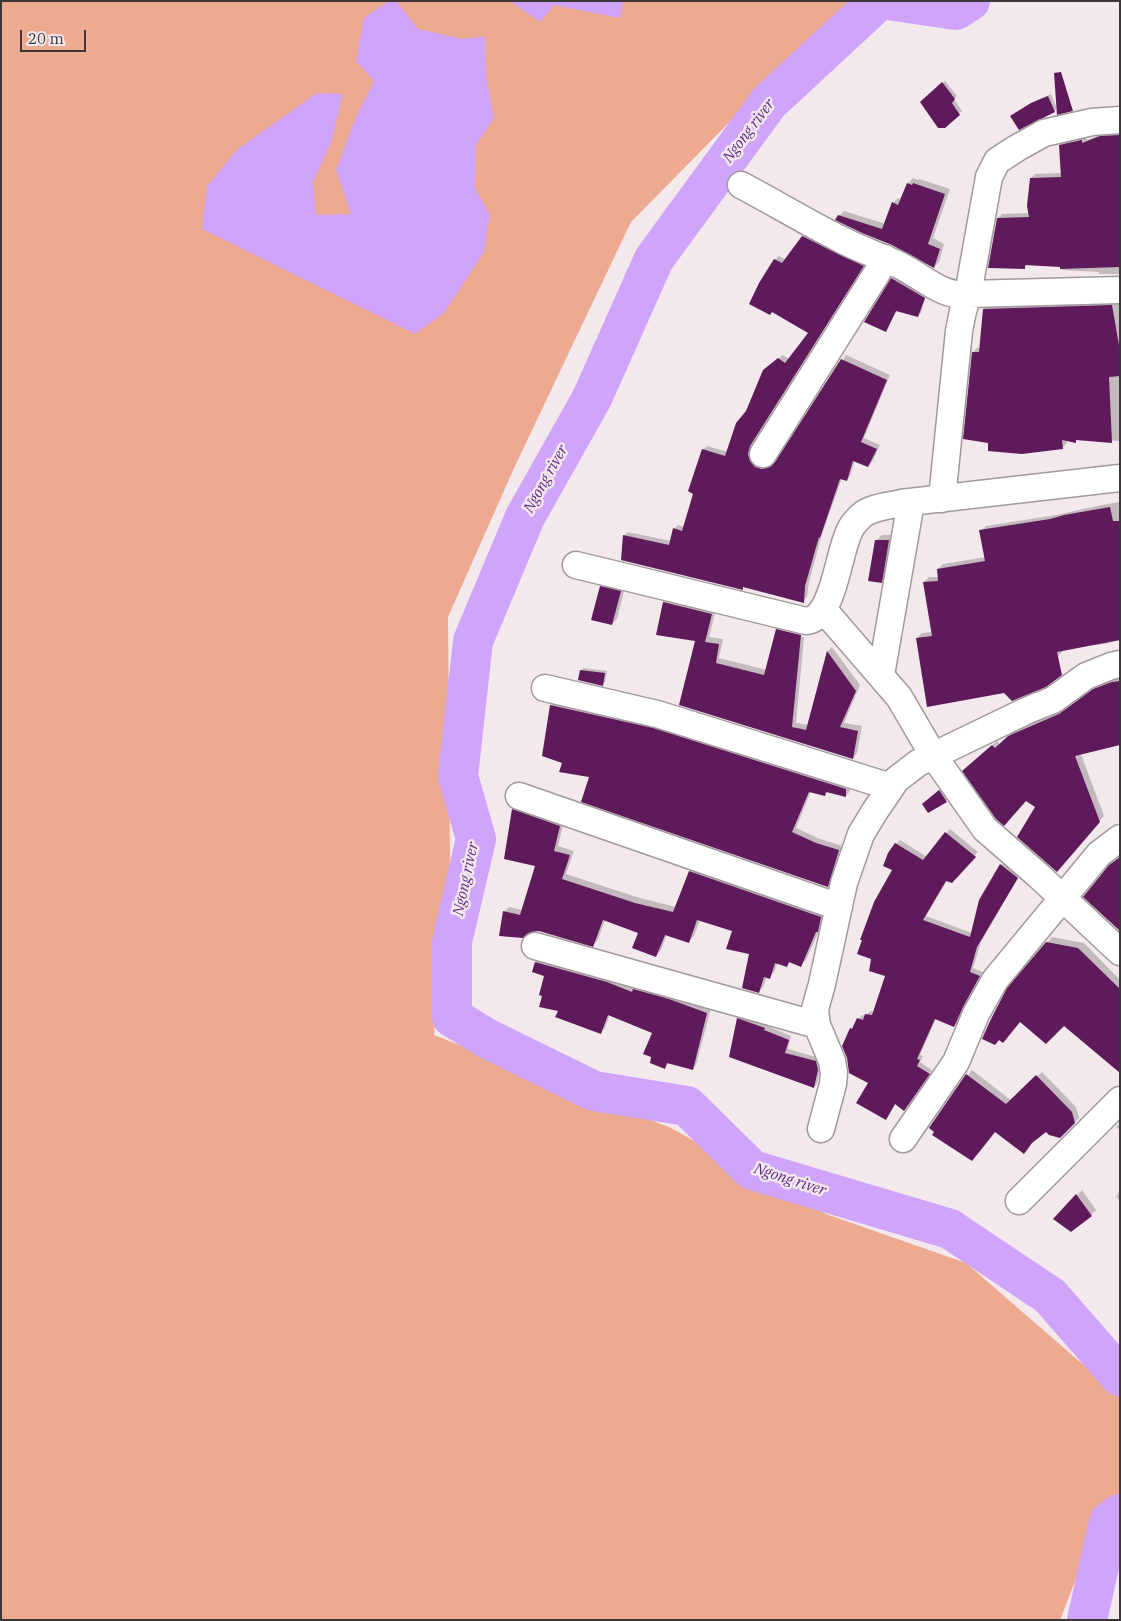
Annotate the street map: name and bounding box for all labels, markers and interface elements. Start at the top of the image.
scale bar [22,20,89,52]
text: 20 m [28,29,64,48]
water label: Ngong river [719,96,779,166]
water label: Ngong river [520,442,572,516]
water label: Ngong river [449,841,483,917]
water label: Ngong river [752,1160,828,1200]

